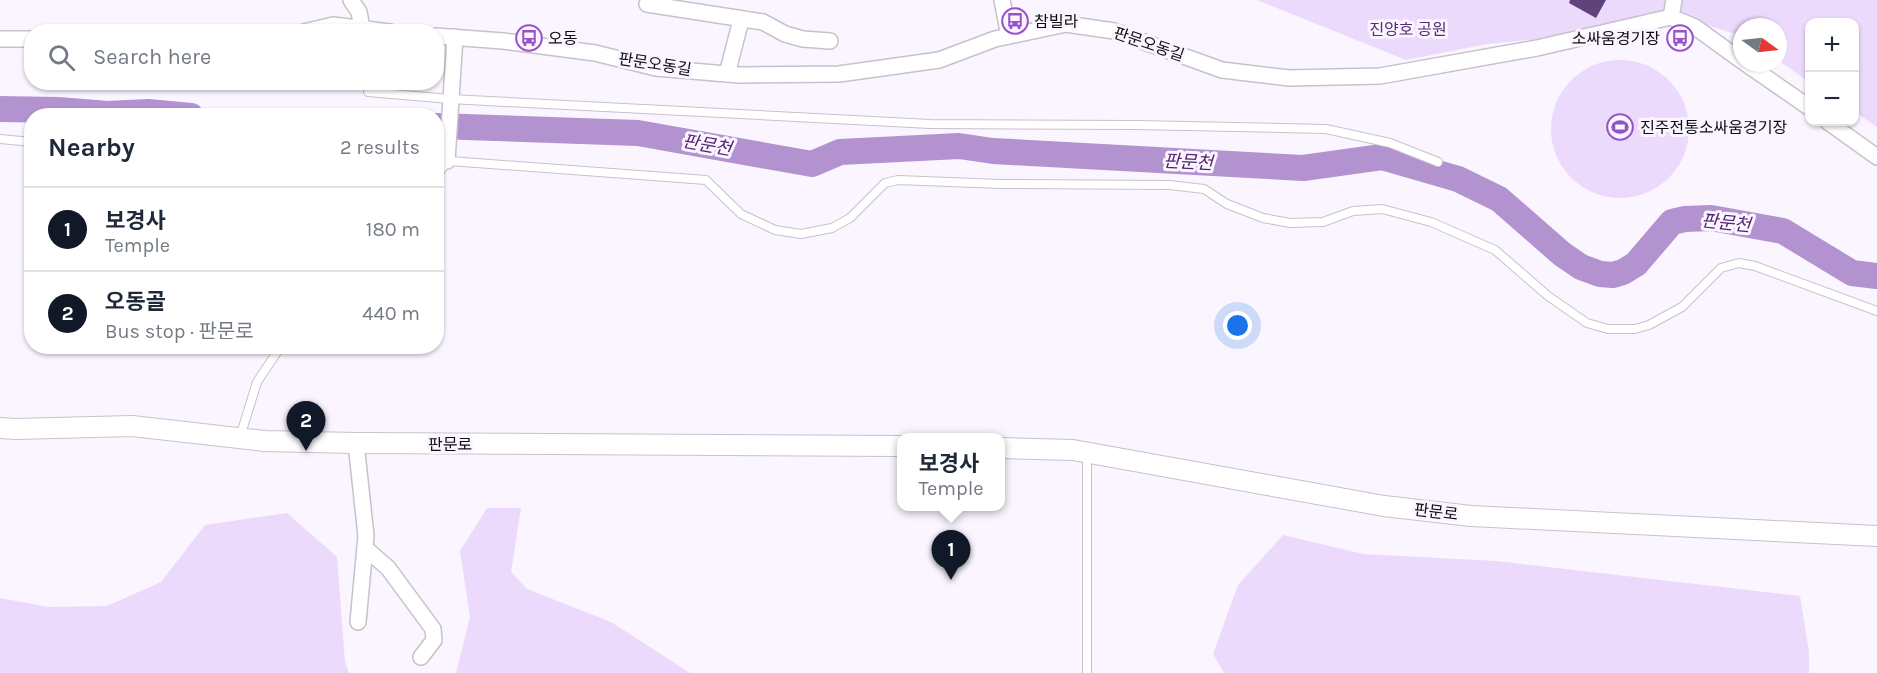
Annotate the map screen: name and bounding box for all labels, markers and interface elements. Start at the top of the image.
bus stop icon: 참빌라 [1000,6,1030,36]
place label: 참빌라 [1034,12,1078,31]
north arrow [1733,18,1787,72]
map controls [1805,18,1859,126]
button: + [1805,18,1859,72]
park label: 진양호 공원 [1369,20,1447,39]
bus stop icon: 오동 [514,23,544,53]
street label: 판문오동길 [1111,23,1187,65]
bus stop icon: 소싸움경기장 [1665,23,1695,53]
search box [24,24,444,90]
place label: 오동 [548,29,578,48]
place label: 소싸움경기장 [1572,29,1660,48]
icon: search [45,41,78,74]
text: Search here [93,44,211,70]
street label: 판문오동길 [617,49,693,79]
button: − [1805,72,1859,126]
sports icon: 진주전통소싸움경기장 [1605,112,1635,142]
place label: 진주전통소싸움경기장 [1640,118,1787,137]
water label: 판문천 [681,130,736,161]
text: Nearby [48,132,135,163]
text: 2 results [340,136,420,159]
water label: 판문천 [1163,150,1216,174]
text: 보경사 [105,208,166,234]
water label: 판문천 [1700,209,1754,237]
text: 1 [64,218,71,241]
text: 180 m [366,218,420,241]
text: Temple [105,234,170,257]
text: 오동골 [105,289,166,315]
text: 2 [61,302,74,325]
text: 440 m [362,302,420,325]
your location [1223,311,1252,340]
text: Bus stop · 판문로 [105,320,254,343]
pin: 2 [286,402,326,451]
popup [897,433,1005,511]
street label: 판문로 [428,435,472,454]
text: 보경사 [918,451,979,477]
text: Temple [918,477,984,500]
street label: 판문로 [1413,500,1459,524]
pin: 1 [932,530,970,580]

